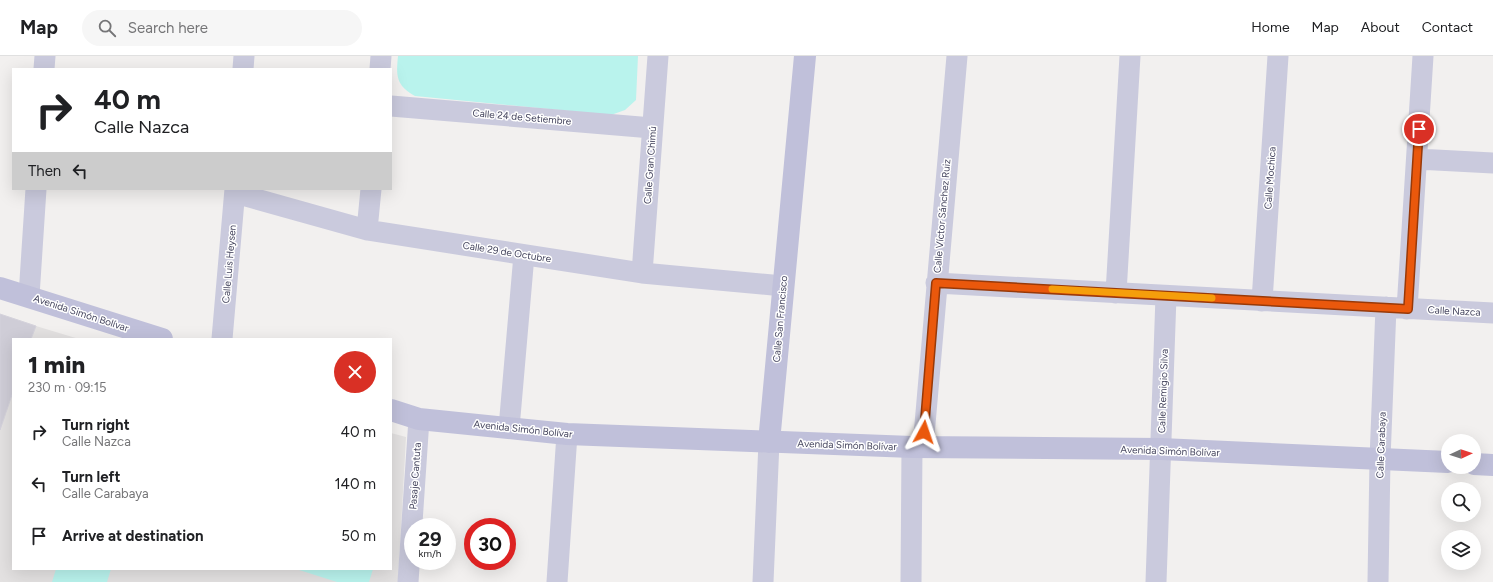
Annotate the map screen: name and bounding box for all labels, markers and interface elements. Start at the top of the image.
search box [82,10,362,46]
text: Map [20,16,58,39]
icon: search [96,17,118,39]
text: Search here [128,19,208,37]
text: Home [1251,19,1290,36]
text: Map [1312,19,1339,36]
text: About [1361,19,1400,36]
text: Contact [1422,19,1473,36]
text: 40 m [94,82,161,116]
icon: right [28,84,80,136]
street label: Calle 24 de Setiembre [472,106,572,128]
pin [1402,112,1436,146]
text: Calle Nazca [94,116,189,138]
icon: arrive [1408,118,1430,140]
street label: Calle Gran Chimú [641,126,659,204]
street label: Calle Mochica [1261,146,1279,210]
street label: Calle Víctor Sánchez Ruiz [931,158,953,274]
icon: left [69,160,91,182]
text: Then [28,162,61,180]
street label: Calle Luis Heysen [219,224,239,304]
street label: Calle 29 de Octubre [462,239,553,265]
street label: Calle San Francisco [770,275,790,363]
street label: Avenida Simón Bolívar [32,291,131,335]
street label: Calle Nazca [1427,303,1481,319]
street label: Calle Remigio Silva [1155,349,1171,433]
text: 1 min [28,350,85,379]
button: close [334,351,376,393]
text: 230 m · 09:15 [28,380,107,395]
position arrow [903,411,945,453]
street label: Calle Carabaya [1373,412,1389,478]
text: Turn right [62,416,130,434]
street label: Avenida Simón Bolívar [473,417,574,441]
icon: right [28,421,50,443]
text: 40 m [341,423,376,441]
text: Calle Nazca [62,434,131,449]
north arrow [1441,434,1481,474]
map controls [1441,434,1481,570]
street label: Avenida Simón Bolívar [797,437,897,453]
street label: Pasaje Cantuta [406,442,424,510]
street label: Avenida Simón Bolívar [1120,443,1220,459]
text: Turn left [62,468,120,486]
icon: left [28,473,50,495]
text: 140 m [334,475,376,493]
button: search [1441,482,1481,522]
text: Calle Carabaya [62,486,149,501]
speed limit sign: 30 [464,518,516,570]
icon: arrive [28,525,50,547]
text: Arrive at destination [62,527,203,545]
text: 50 m [341,527,376,545]
text: 29 [418,527,442,551]
button: layers [1441,530,1481,570]
text: km/h [419,547,441,560]

